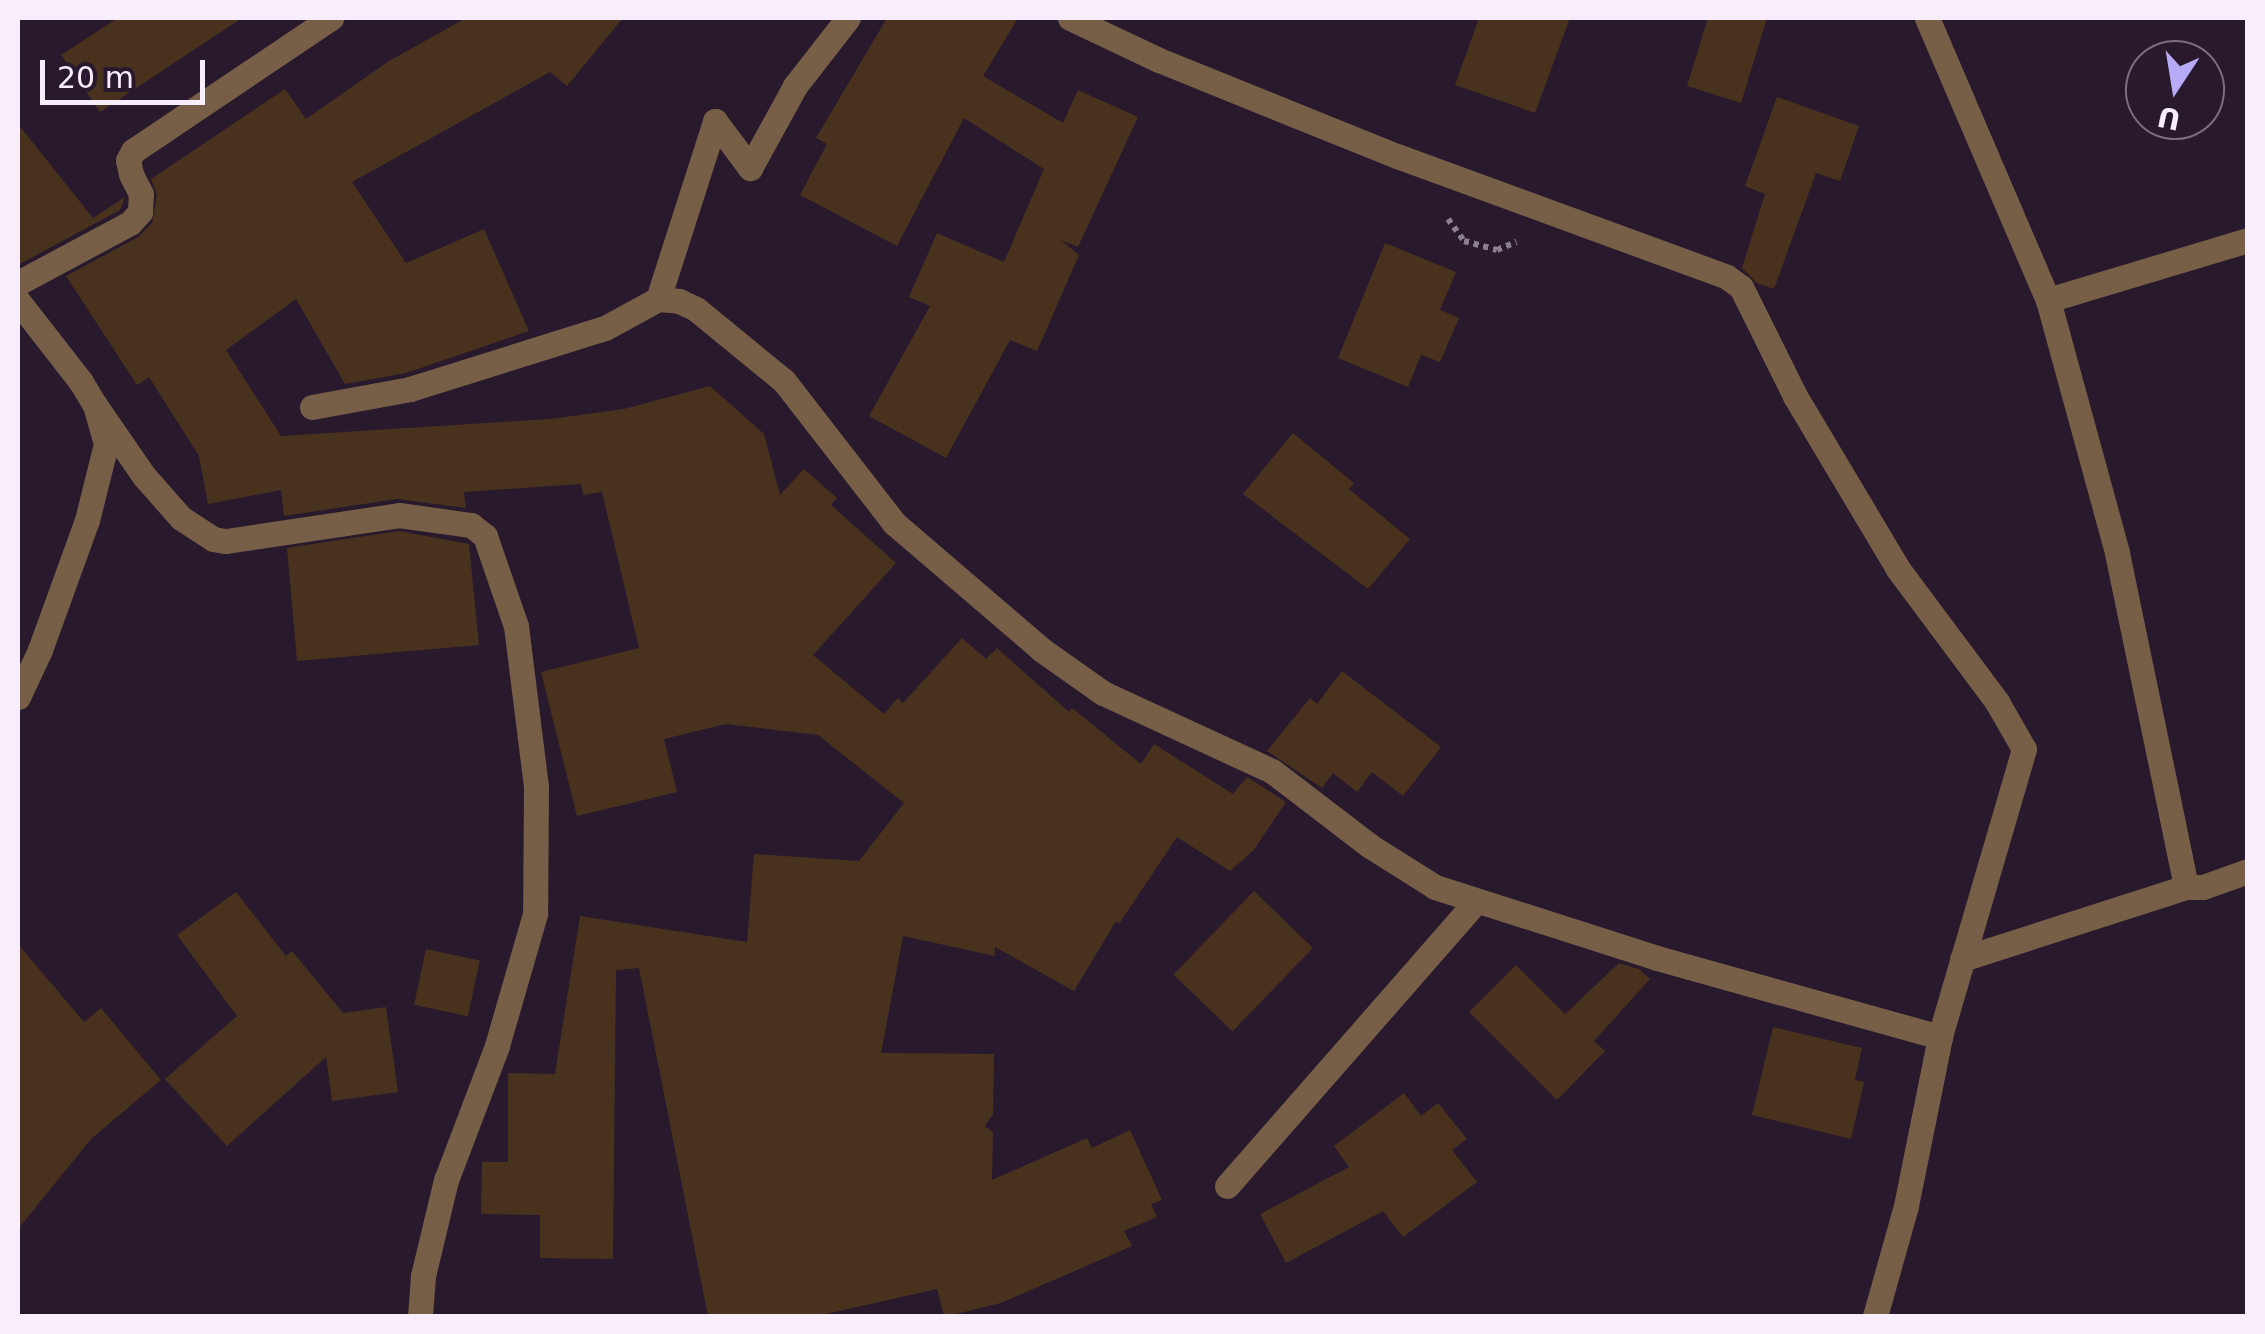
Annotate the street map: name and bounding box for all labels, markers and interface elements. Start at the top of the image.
scale bar [45,40,210,102]
north arrow [2125,40,2225,140]
text: 20 m [57,60,134,95]
text: U [2155,99,2184,136]

